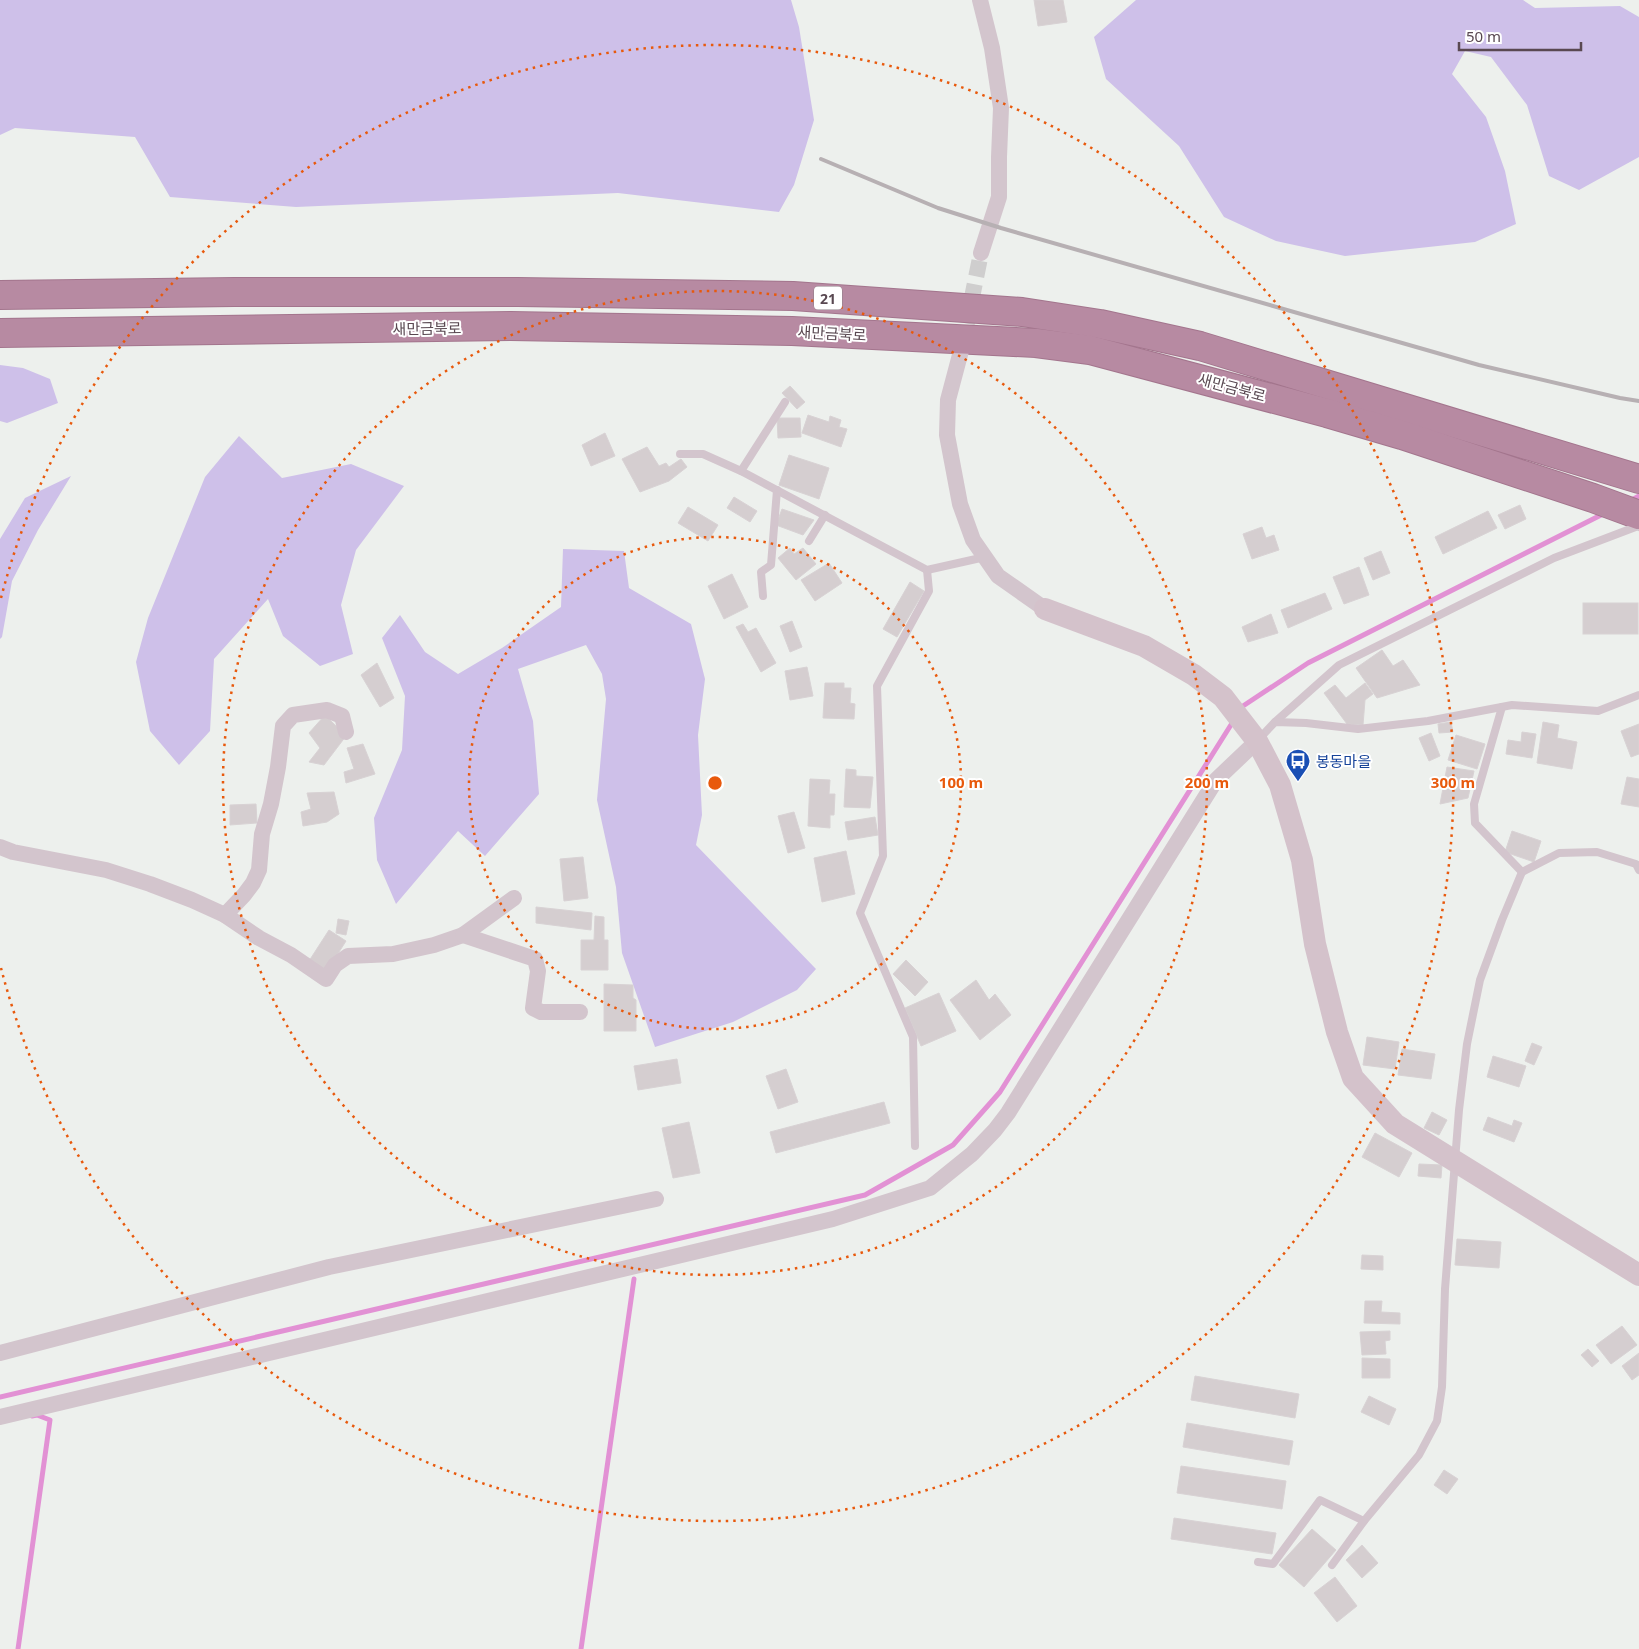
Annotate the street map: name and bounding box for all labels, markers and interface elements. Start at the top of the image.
scale bar [1459,20,1582,52]
text: 50 m [1466,26,1501,46]
road number: 21 [814,286,842,310]
street label: 새만금북로 [392,317,462,339]
street label: 새만금북로 [797,321,867,345]
street label: 새만금북로 [1196,368,1268,406]
bus stop icon: 봉동마을 [1285,748,1311,782]
place label: 봉동마을 [1316,751,1371,771]
text: 100 m [939,772,983,792]
text: 200 m [1185,772,1229,792]
text: 300 m [1431,772,1475,792]
centre of rings [706,774,724,792]

